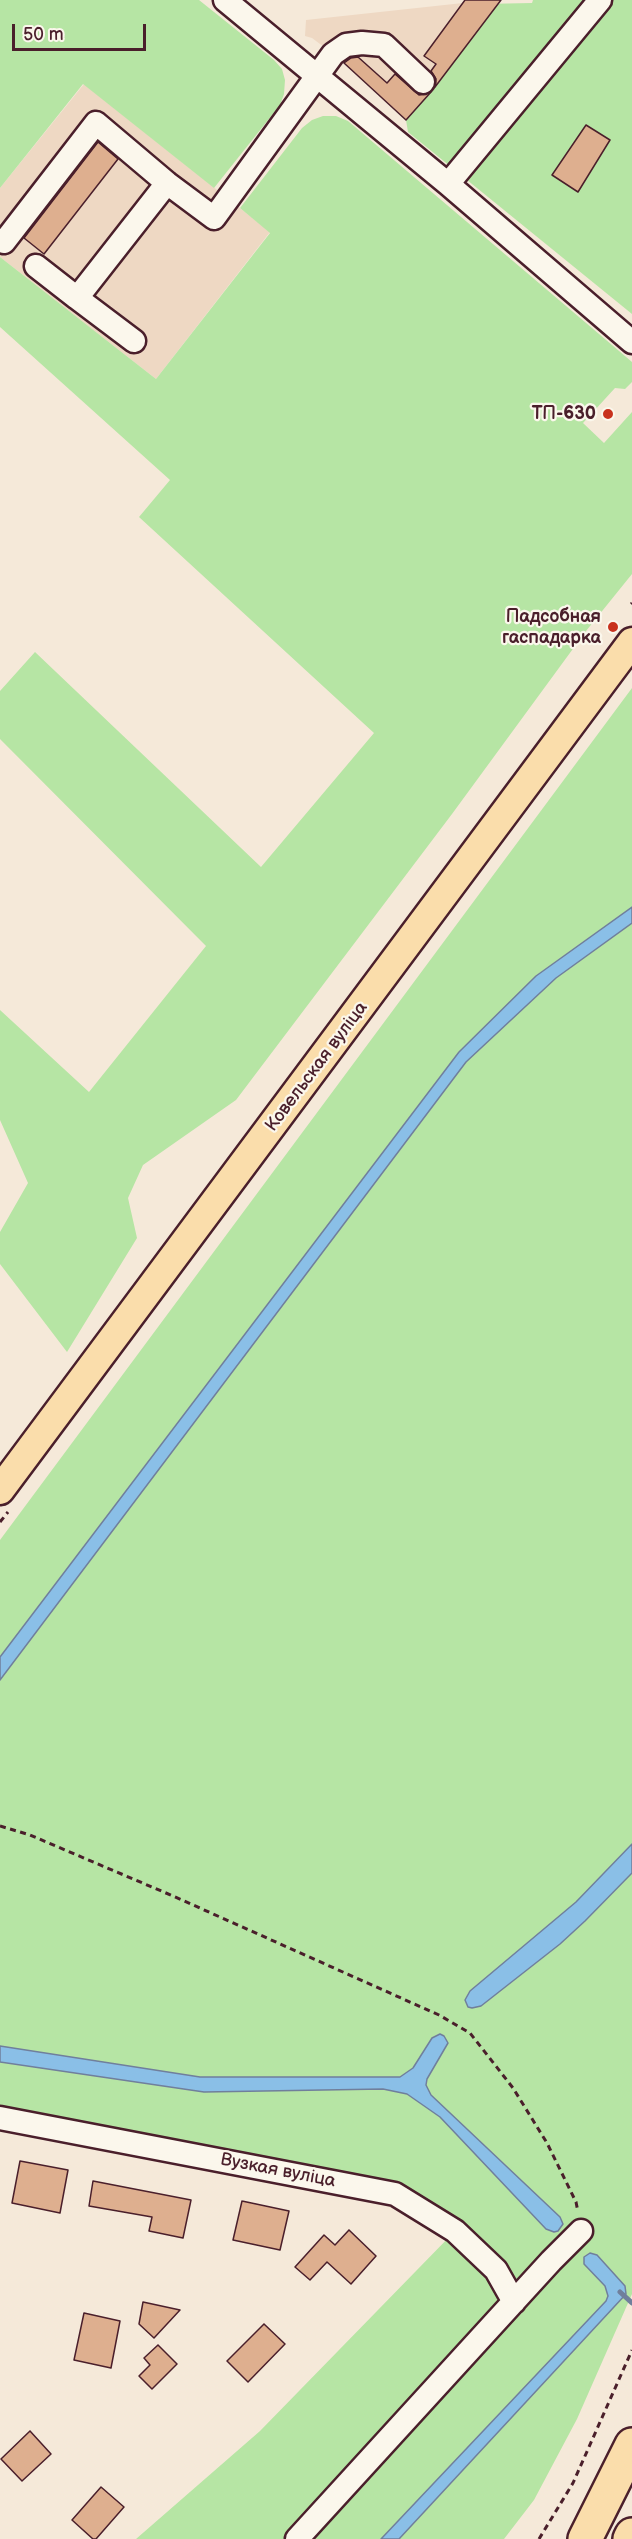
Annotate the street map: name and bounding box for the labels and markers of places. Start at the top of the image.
place label: ТП-630 [532,403,596,425]
marker: ТП-630 [601,407,615,421]
place label: Падсобная гаспадарка [502,606,601,648]
marker: Падсобная гаспадарка [606,620,620,634]

